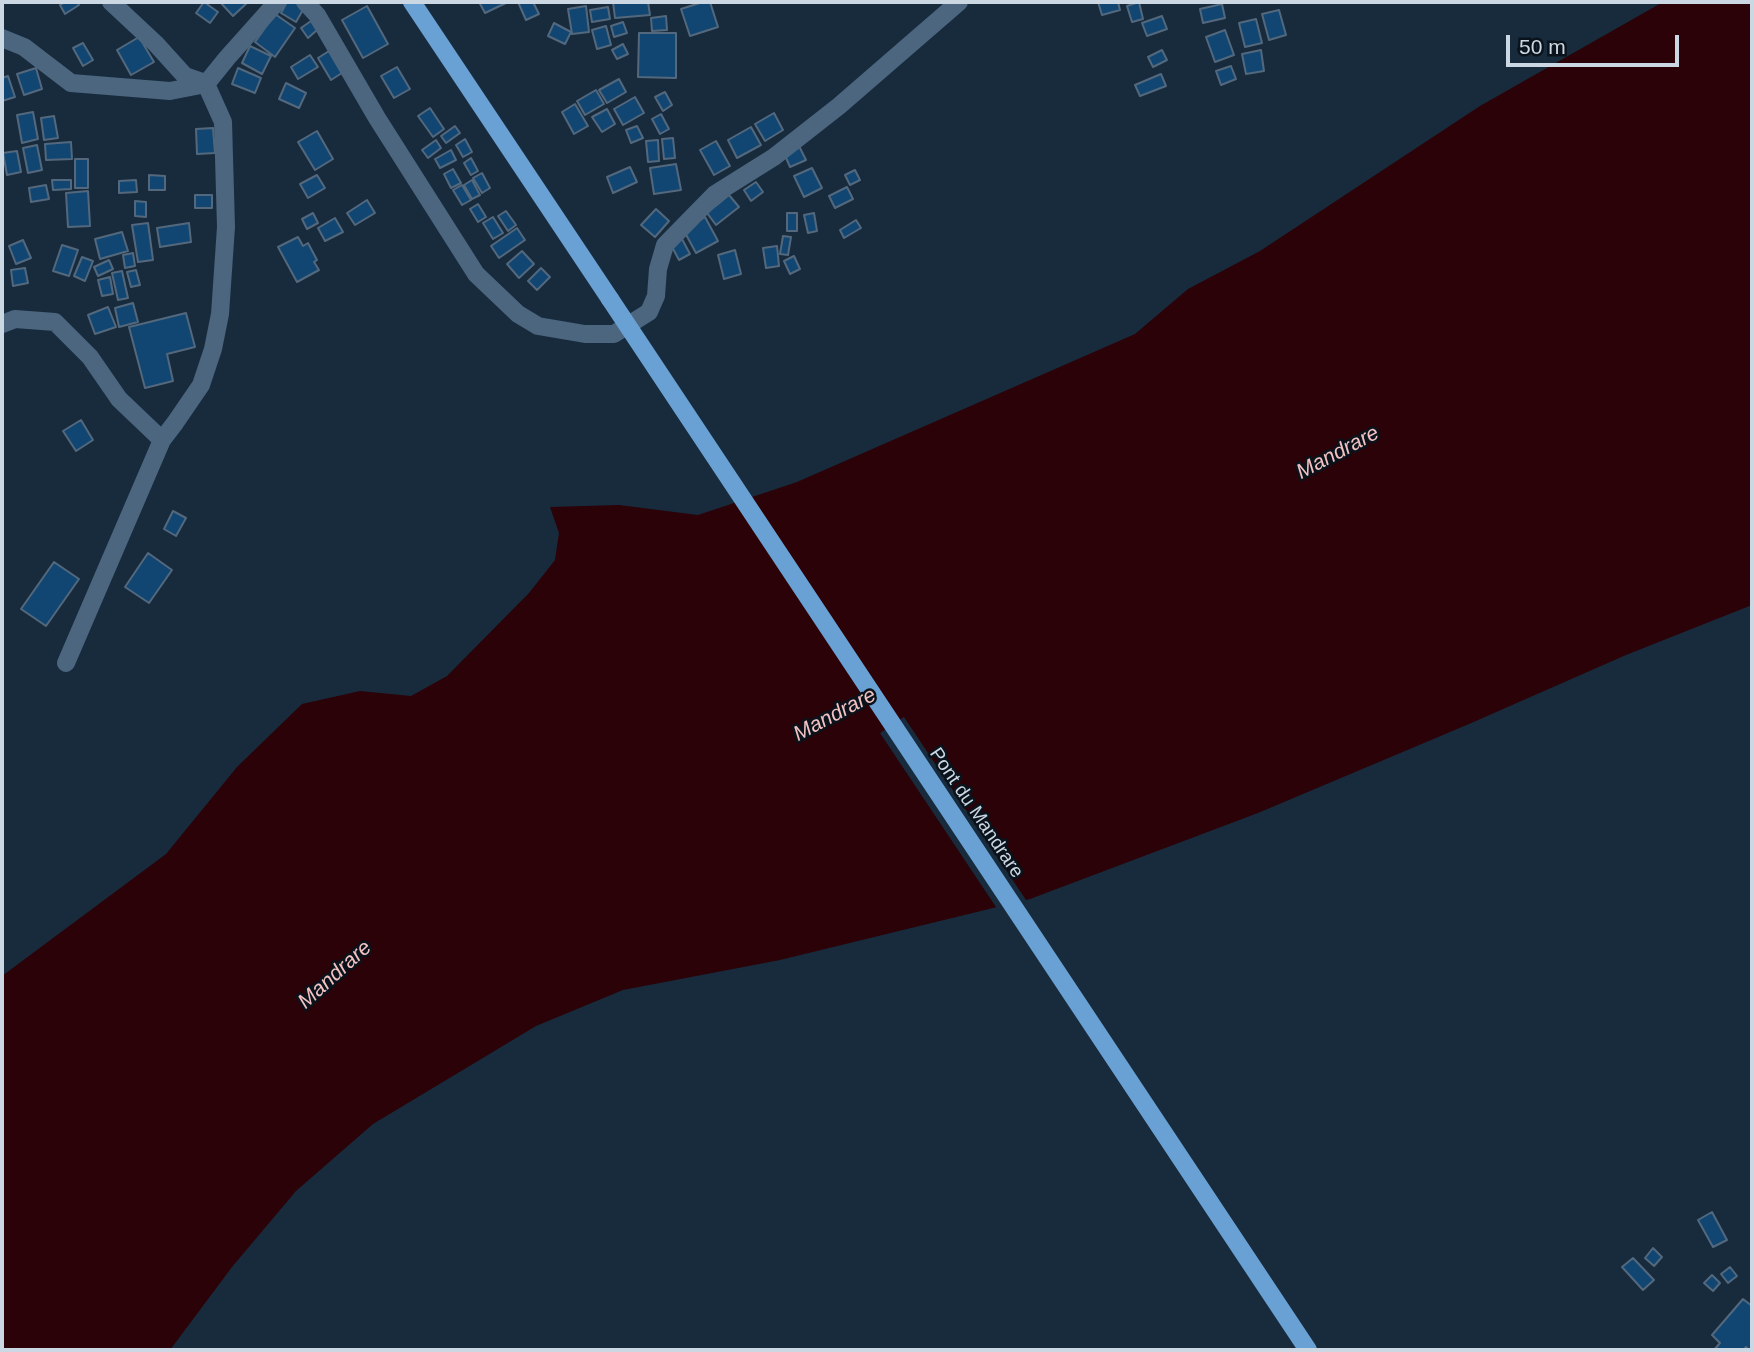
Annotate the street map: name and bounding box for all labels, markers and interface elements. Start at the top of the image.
scale bar [1509,21,1682,65]
text: 50 m [1519,35,1566,58]
water label: Mandrare [1292,421,1384,485]
water label: Mandrare [789,683,881,747]
street label: Pont du Mandrare [924,744,1028,882]
water label: Mandrare [293,936,377,1014]

